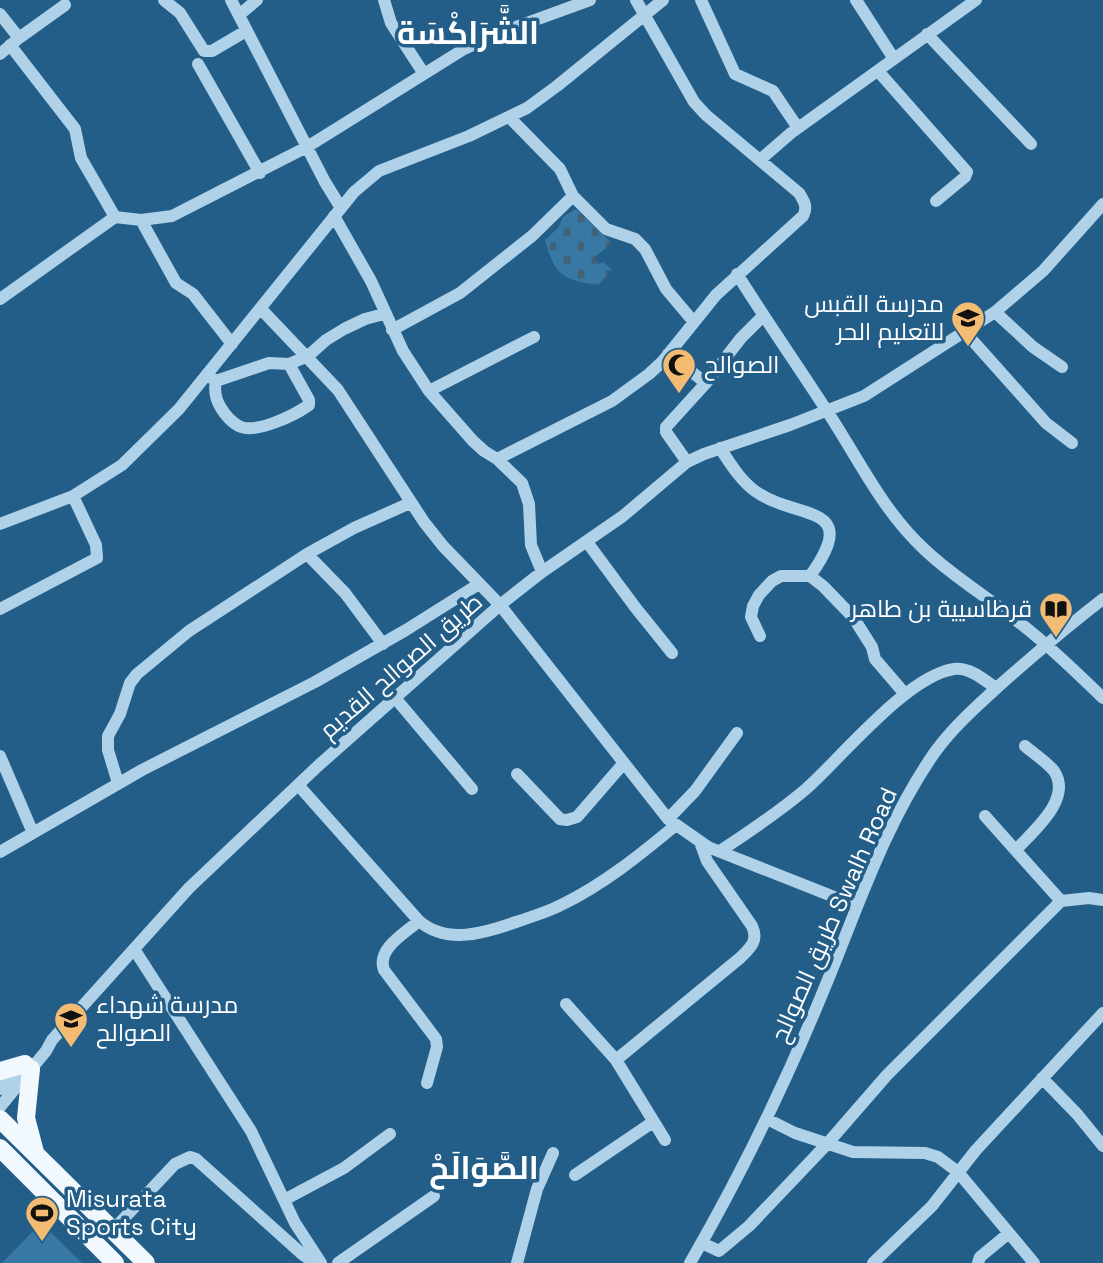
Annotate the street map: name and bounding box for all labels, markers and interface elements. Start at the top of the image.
district label: الشَّرَاكْسَة [397,4,539,53]
place label: مدرسة القبس للتعليم الحر [804,288,944,348]
school or university icon: مدرسة القبس للتعليم الحر [949,299,987,348]
mosque icon: الصوالح [660,346,698,395]
place label: الصوالح [704,349,780,381]
street label: طريق الصوالح القديم [313,586,489,746]
library icon: قرطاسيية بن طاهر [1037,590,1075,639]
place label: قرطاسيية بن طاهر [849,593,1032,624]
street label: طريق الصوالح Swalh Road [763,782,905,1048]
place label: مدرسة شهداء الصوالح [96,989,239,1049]
school or university icon: مدرسة شهداء الصوالح [52,1000,90,1049]
district label: الصَّوَالَحْ [429,1148,539,1190]
place label: Misurata Sports City [66,1183,197,1242]
sports icon: Misurata Sports City [23,1194,61,1243]

